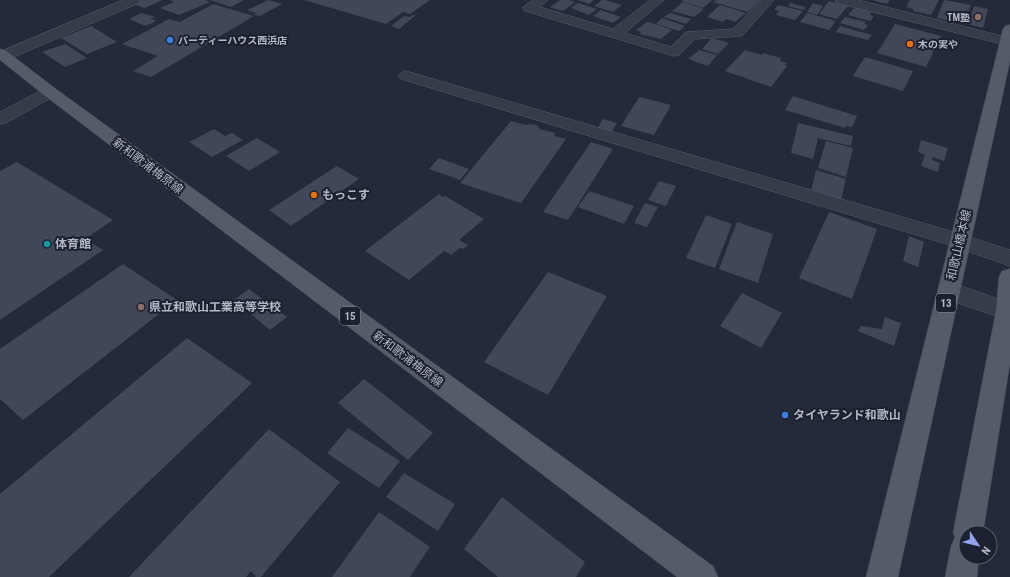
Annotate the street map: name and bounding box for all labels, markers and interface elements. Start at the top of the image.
place label: TM塾 [947,12,970,23]
marker: TM塾 [973,12,983,22]
marker: パーティーハウス西浜店 [165,35,175,45]
place label: パーティーハウス西浜店 [178,35,287,46]
marker: 木の実や [905,39,915,49]
place label: 木の実や [917,39,958,50]
street label: 新和歌浦梅原線 [110,135,186,197]
place label: もっこす [322,188,370,202]
marker: もっこす [309,190,319,200]
street label: 和歌山橋本線 [944,208,974,282]
place label: 体育館 [55,237,91,251]
marker: 体育館 [42,239,52,249]
road number: 13 [936,294,956,312]
place label: 県立和歌山工業高等学校 [149,300,281,314]
marker: 県立和歌山工業高等学校 [136,302,146,312]
road number: 15 [340,307,360,325]
street label: 新和歌浦梅原線 [370,328,446,390]
place label: タイヤランド和歌山 [793,408,901,422]
marker: タイヤランド和歌山 [780,410,790,420]
north arrow [958,525,998,565]
text: N [978,544,993,557]

